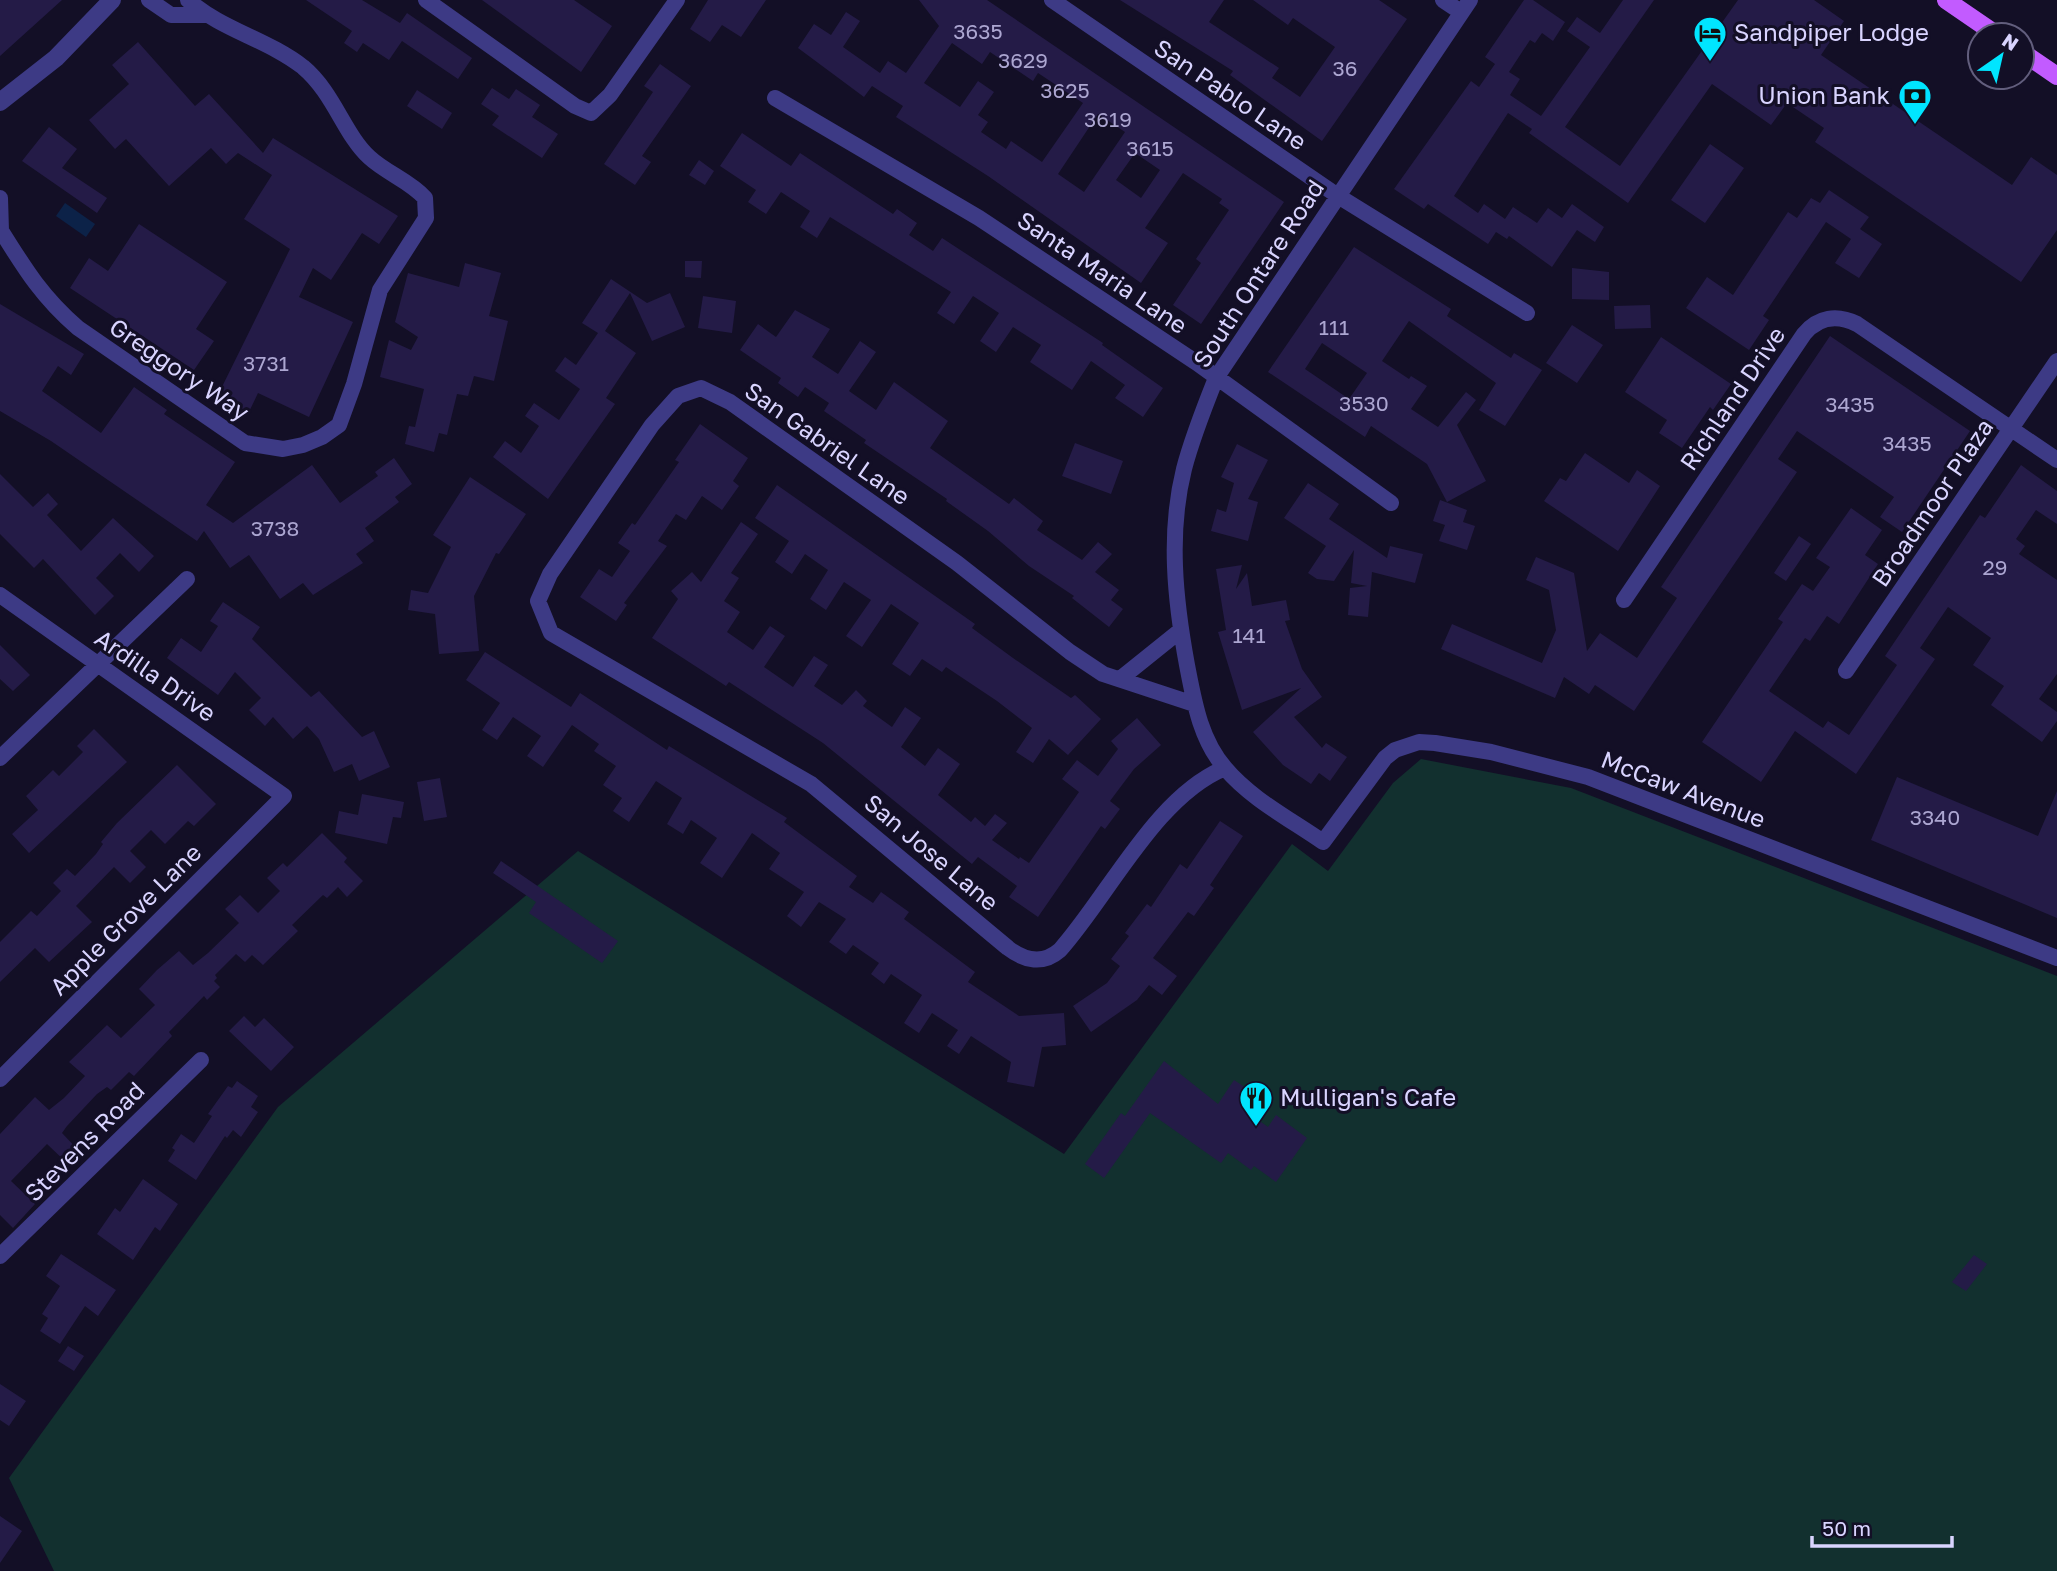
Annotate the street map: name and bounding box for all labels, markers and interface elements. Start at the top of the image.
hotel icon: Sandpiper Lodge [1691,14,1729,63]
place label: Sandpiper Lodge [1734,17,1929,46]
house number: 3635 [953,18,1003,44]
north arrow [1966,21,2036,91]
text: N [1998,28,2023,55]
street label: San Pablo Lane [1149,32,1313,155]
house number: 3629 [998,47,1048,73]
house number: 36 [1333,55,1358,81]
house number: 3625 [1040,77,1090,103]
bank icon: Union Bank [1896,77,1934,126]
place label: Union Bank [1758,80,1890,109]
house number: 3619 [1084,106,1132,132]
house number: 3615 [1126,135,1174,161]
street label: South Ontare Road [1186,174,1329,372]
street label: Santa Maria Lane [1013,204,1193,339]
street label: Greggory Way [105,311,255,426]
house number: 111 [1319,314,1349,340]
street label: Richland Drive [1673,321,1790,475]
house number: 3731 [243,350,289,376]
street label: San Gabriel Lane [740,375,916,510]
house number: 3530 [1339,390,1389,416]
house number: 3435 [1825,391,1875,417]
street label: Broadmoor Plaza [1865,413,1999,592]
house number: 3435 [1882,430,1932,456]
house number: 3738 [251,515,299,541]
house number: 29 [1983,554,2007,580]
house number: 141 [1232,622,1266,648]
street label: Ardilla Drive [90,623,222,727]
street label: McCaw Avenue [1597,744,1770,833]
street label: San Jose Lane [859,787,1005,916]
house number: 3340 [1910,804,1960,830]
street label: Apple Grove Lane [43,837,207,1001]
street label: Stevens Road [18,1075,150,1207]
restaurant icon: Mulligan's Cafe [1237,1079,1275,1128]
place label: Mulligan's Cafe [1280,1082,1456,1111]
scale bar [1812,1504,1952,1548]
text: 50 m [1822,1515,1871,1541]

